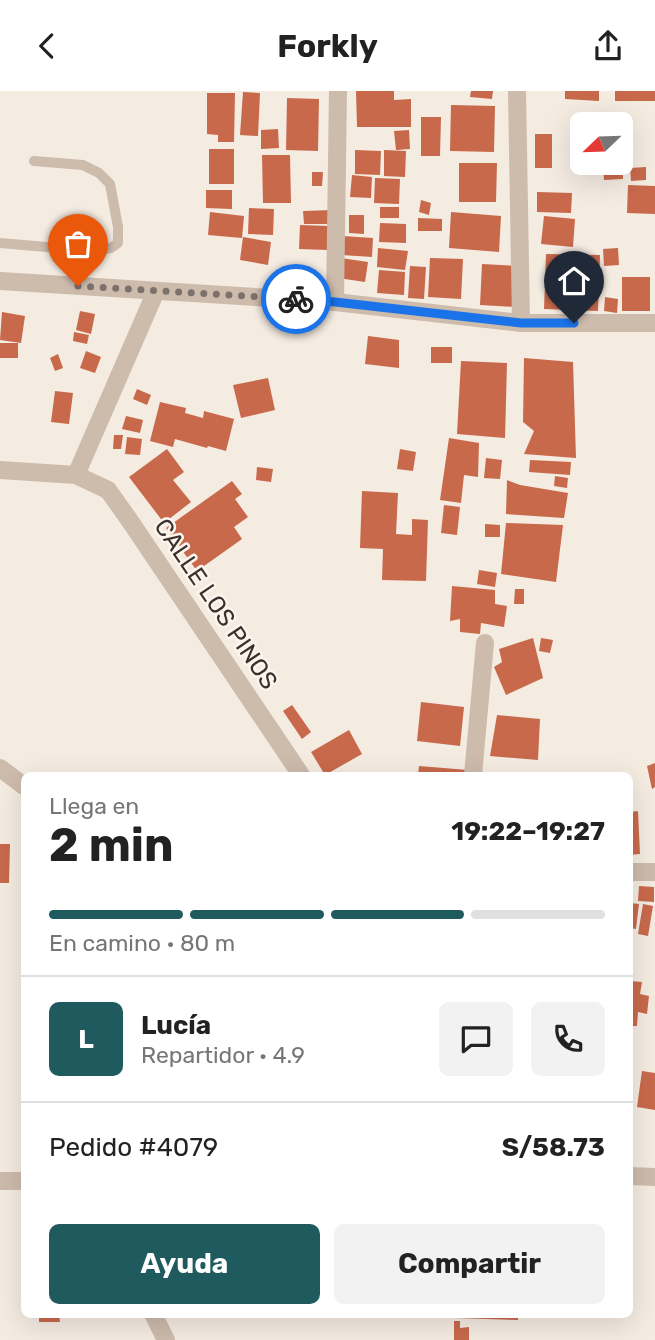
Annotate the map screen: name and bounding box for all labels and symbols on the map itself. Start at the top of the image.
north arrow [570,112,634,175]
pin [48,214,108,286]
pin [544,251,604,323]
courier [261,264,331,334]
street label: CALLE LOS PINOS [149,513,283,695]

